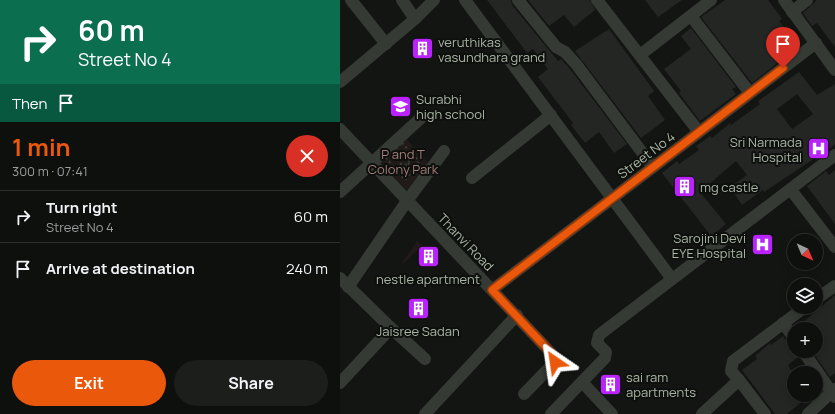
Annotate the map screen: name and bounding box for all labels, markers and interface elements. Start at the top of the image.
text: 60 m [78,11,145,49]
icon: right [12,16,64,68]
pin [766,27,800,68]
place label: veruthikas vasundhara grand [438,33,545,66]
icon: arrive [772,33,794,55]
building icon: veruthikas vasundhara grand [410,36,436,62]
text: Street No 4 [78,47,172,71]
place label: Surabhi high school [416,90,485,123]
icon: arrive [55,92,77,114]
text: Then [12,93,47,114]
school or university icon: Surabhi high school [387,93,413,119]
street label: Street No 4 [614,127,679,183]
text: 1 min [12,130,71,163]
place label: Sri Narmada Hospital [730,133,802,166]
button: close [286,135,328,177]
hospital icon: Sri Narmada Hospital [805,136,831,162]
park label: P and T Colony Park [368,145,439,178]
text: 300 m · 07:41 [12,162,88,180]
building icon: mg castle [672,174,698,200]
place label: mg castle [700,178,759,196]
text: Turn right [46,197,117,218]
icon: right [12,206,34,228]
text: 60 m [294,206,328,227]
street label: Thanvi Road [434,209,498,275]
text: Street No 4 [46,218,114,236]
place label: Sarojini Devi EYE Hospital [672,229,746,262]
hospital icon: Sarojini Devi EYE Hospital [749,232,775,258]
north arrow [787,234,823,270]
map controls [787,234,823,402]
building icon: nestle apartment [415,244,441,270]
icon: arrive [12,258,34,280]
text: Arrive at destination [46,258,195,279]
text: 240 m [286,258,328,279]
place label: nestle apartment [376,270,480,288]
button: layers [787,278,823,314]
building icon: Jaisree Sadan [405,296,431,322]
place label: Jaisree Sadan [376,322,460,340]
button: + [787,322,823,358]
position arrow [534,341,576,383]
button: Exit [12,360,166,406]
button: Share [174,360,328,406]
button: − [787,366,823,402]
place label: sai ram apartments [626,368,696,401]
building icon: sai ram apartments [597,371,623,397]

